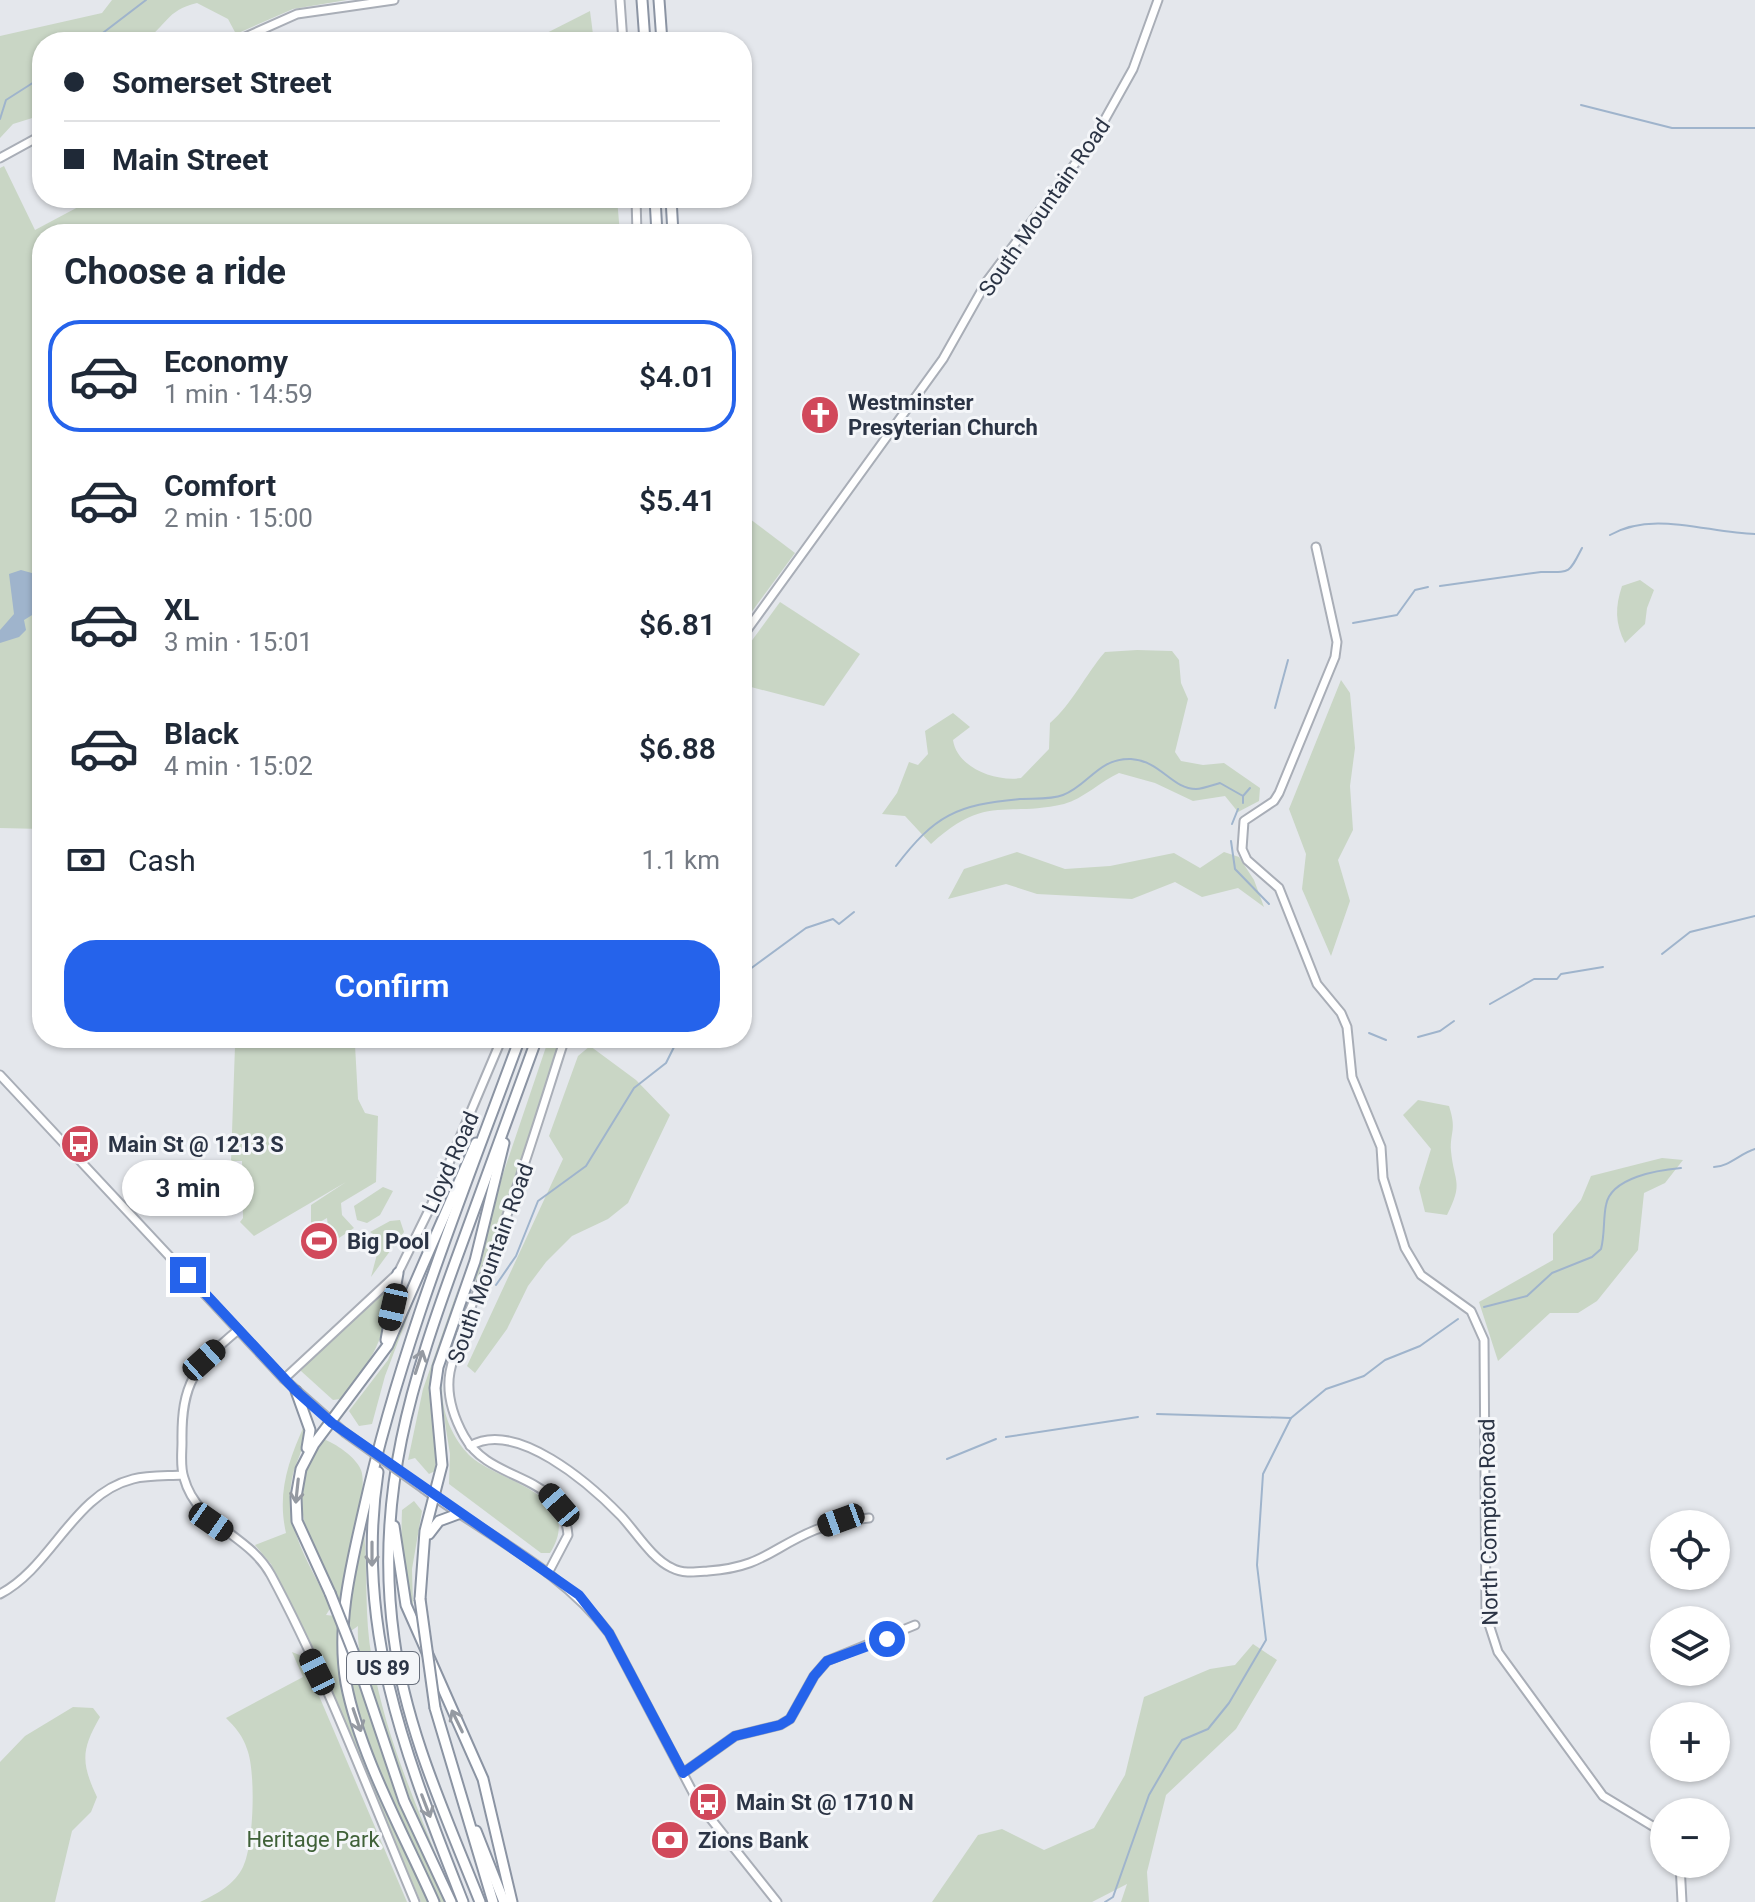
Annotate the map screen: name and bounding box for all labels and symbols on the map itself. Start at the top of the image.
street label: South Mountain Road [974,114,1115,301]
place label: Westminster Presyterian Church [848,390,1038,440]
church icon: Westminster Presyterian Church [799,394,841,436]
street label: Lloyd Road [417,1108,484,1217]
bus stop icon: Main St @ 1213 S [59,1123,101,1165]
place label: Main St @ 1213 S [108,1132,284,1157]
callout: 3 min [122,1159,254,1215]
street label: South Mountain Road [443,1160,538,1367]
sports icon: Big Pool [298,1220,340,1262]
place label: Big Pool [347,1229,430,1254]
route end [170,1257,206,1293]
car [376,1281,410,1333]
car [178,1335,230,1385]
one-way arrow [413,1350,428,1375]
street label: North Compton Road [1474,1418,1503,1626]
one-way arrow [290,1477,305,1504]
car [534,1479,584,1531]
car [184,1498,238,1546]
car [814,1501,868,1539]
one-way arrow [365,1540,380,1567]
route start [869,1621,905,1657]
car [296,1645,338,1699]
road number: US 89 [347,1652,419,1684]
one-way arrow [350,1707,365,1732]
one-way arrow [449,1710,464,1734]
bus stop icon: Main St @ 1710 N [687,1781,729,1823]
place label: Main St @ 1710 N [736,1790,914,1815]
one-way arrow [420,1794,434,1818]
bank icon: Zions Bank [649,1819,691,1861]
park label: Heritage Park [246,1827,380,1852]
place label: Zions Bank [698,1828,809,1853]

